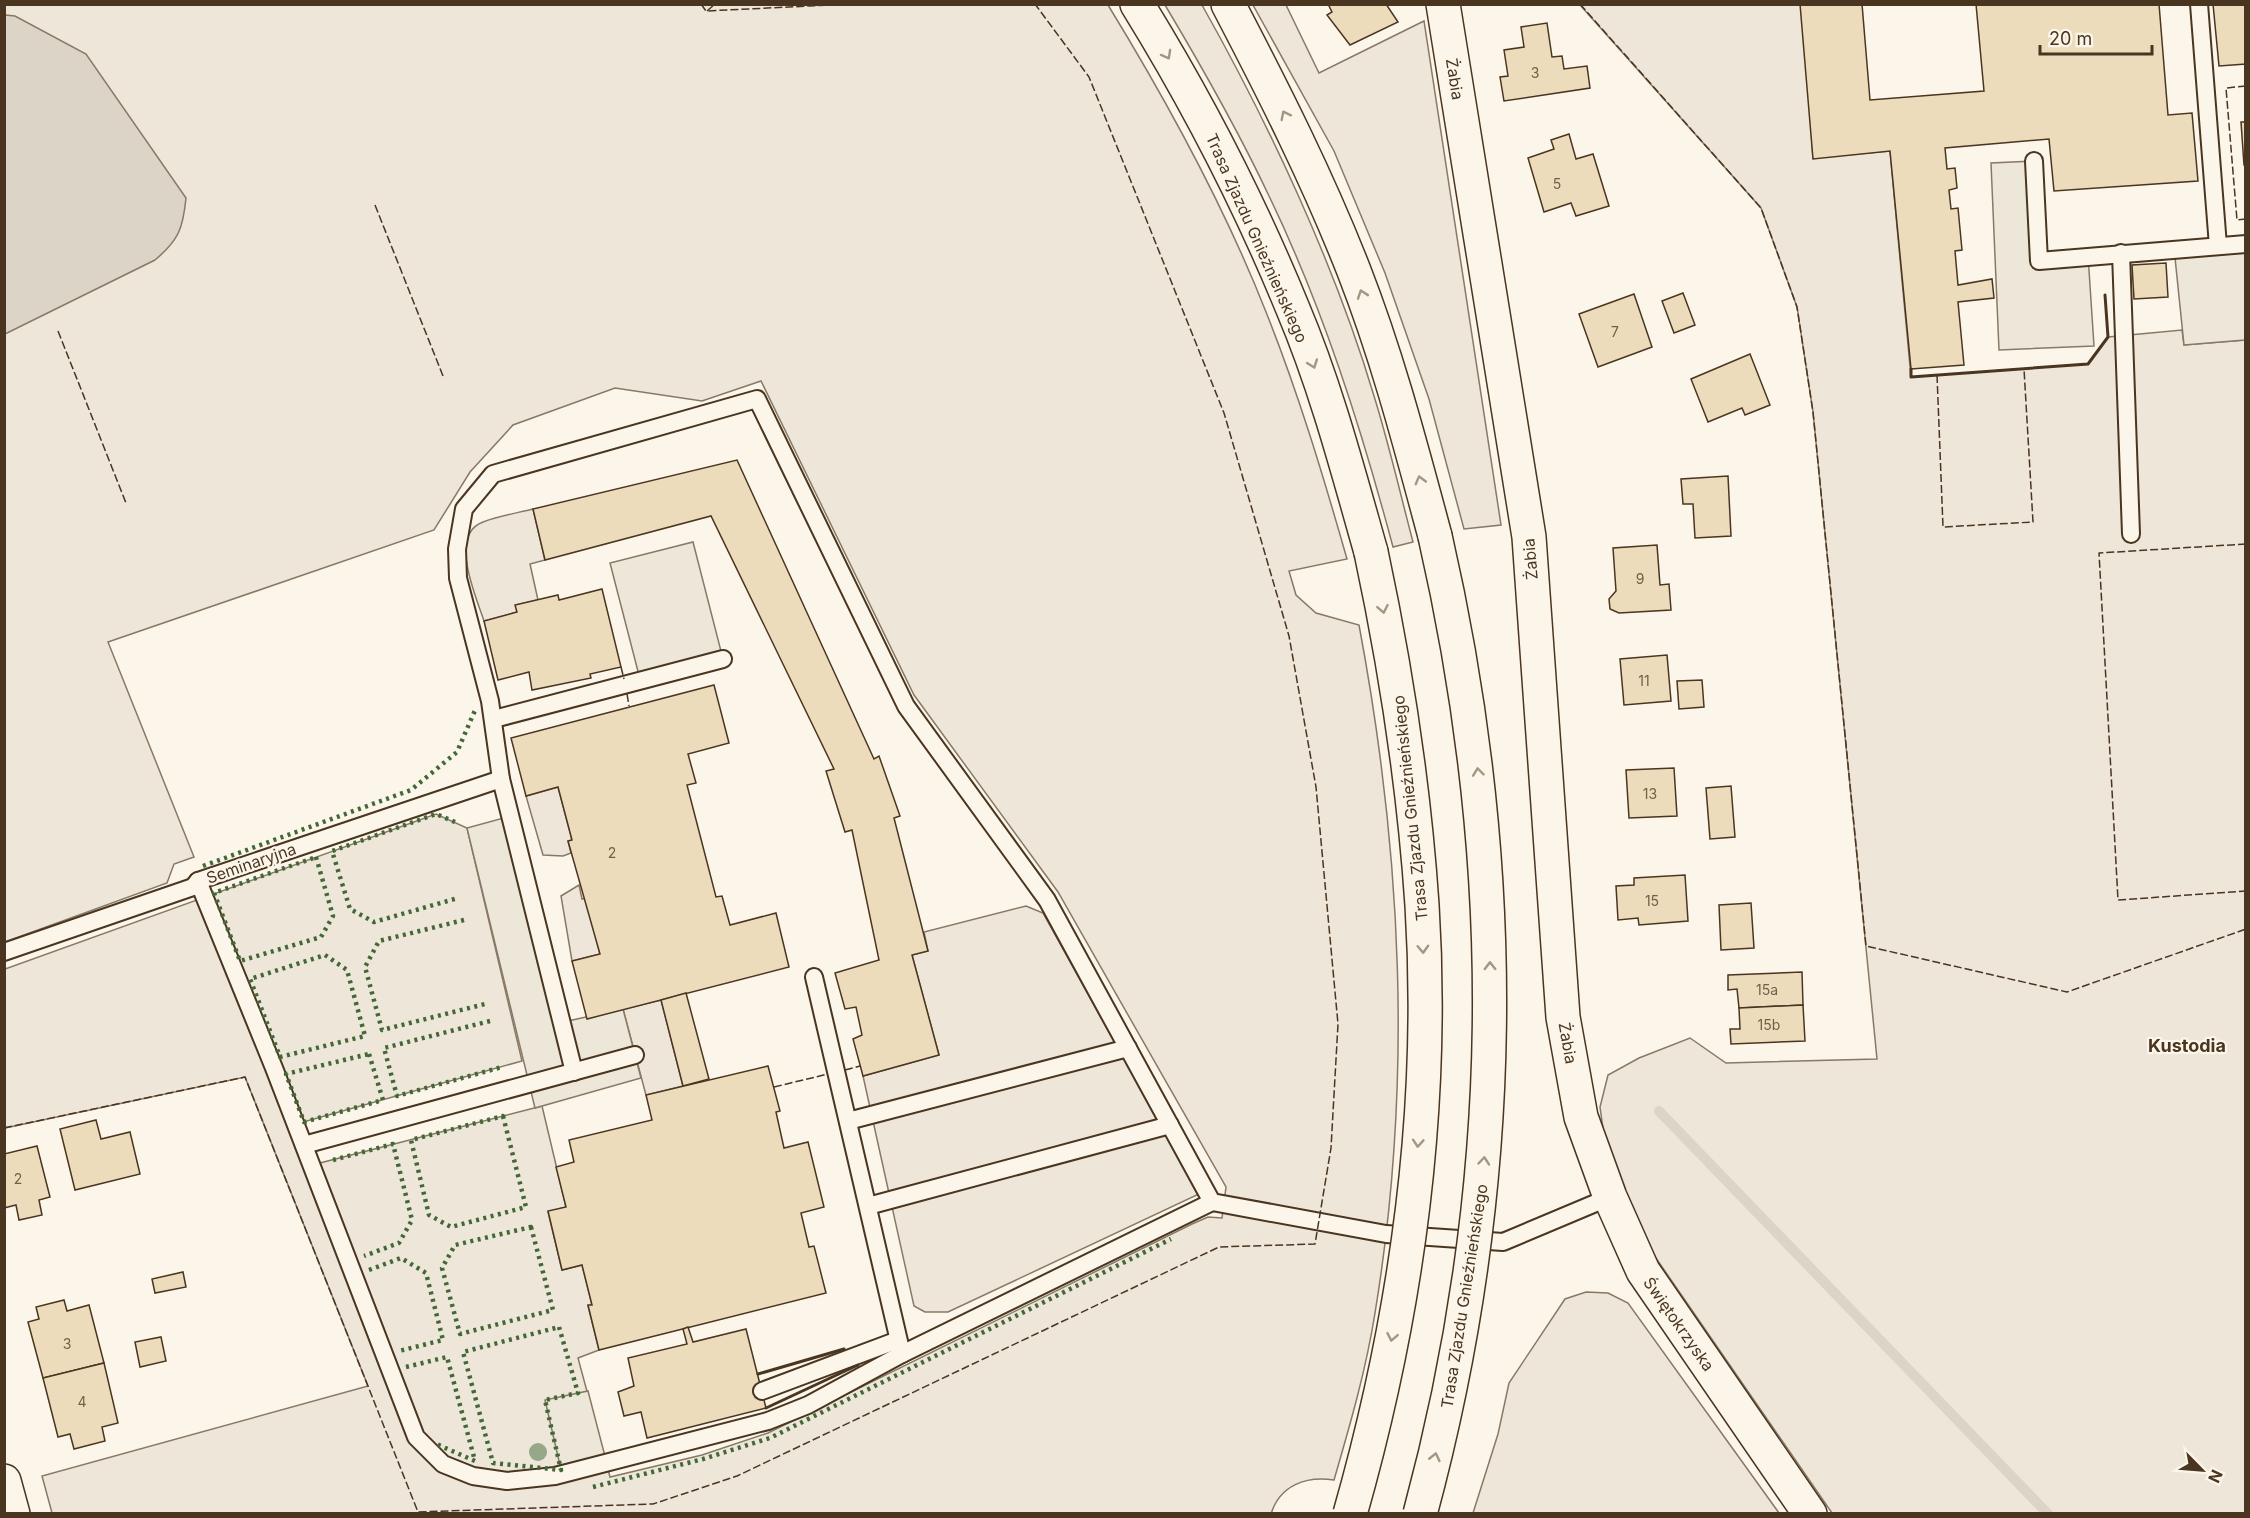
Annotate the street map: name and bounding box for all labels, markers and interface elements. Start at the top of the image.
scale bar [2040,18,2152,56]
text: 20 m [2049,28,2092,49]
one-way arrow [1160,49,1171,59]
street label: Żabia [1442,57,1468,101]
house number: 3 [1531,64,1539,81]
one-way arrow [1281,110,1292,121]
street label: Trasa Zjazdu Gnieźnieńskiego [1202,130,1312,346]
house number: 5 [1553,175,1561,192]
one-way arrow [1357,289,1370,300]
house number: 7 [1611,323,1619,340]
one-way arrow [1305,358,1318,368]
one-way arrow [1415,475,1427,486]
street label: Żabia [1518,537,1542,581]
house number: 9 [1636,570,1644,587]
one-way arrow [1376,604,1389,614]
house number: 11 [1638,672,1650,689]
street label: Trasa Zjazdu Gnieźnieńskiego [1388,694,1432,922]
one-way arrow [1472,767,1485,777]
house number: 13 [1643,785,1657,802]
street label: Seminaryjna [204,838,298,888]
house number: 2 [608,844,616,861]
house number: 15 [1645,892,1659,909]
one-way arrow [1417,944,1429,953]
one-way arrow [1484,962,1496,971]
house number: 15a [1756,981,1778,998]
house number: 15b [1758,1016,1780,1033]
street label: Żabia [1555,1021,1581,1065]
district label: Kustodia [2148,1035,2226,1056]
one-way arrow [1412,1139,1425,1148]
one-way arrow [1477,1157,1490,1166]
house number: 2 [14,1170,22,1187]
street label: Trasa Zjazdu Gnieźnieńskiego [1436,1182,1492,1410]
street label: Świętokrzyska [1639,1273,1719,1375]
one-way arrow [1386,1331,1399,1341]
house number: 3 [63,1335,71,1352]
house number: 4 [77,1393,87,1410]
north arrow [2172,1440,2232,1500]
one-way arrow [1427,1452,1440,1462]
text: N [2204,1467,2227,1486]

